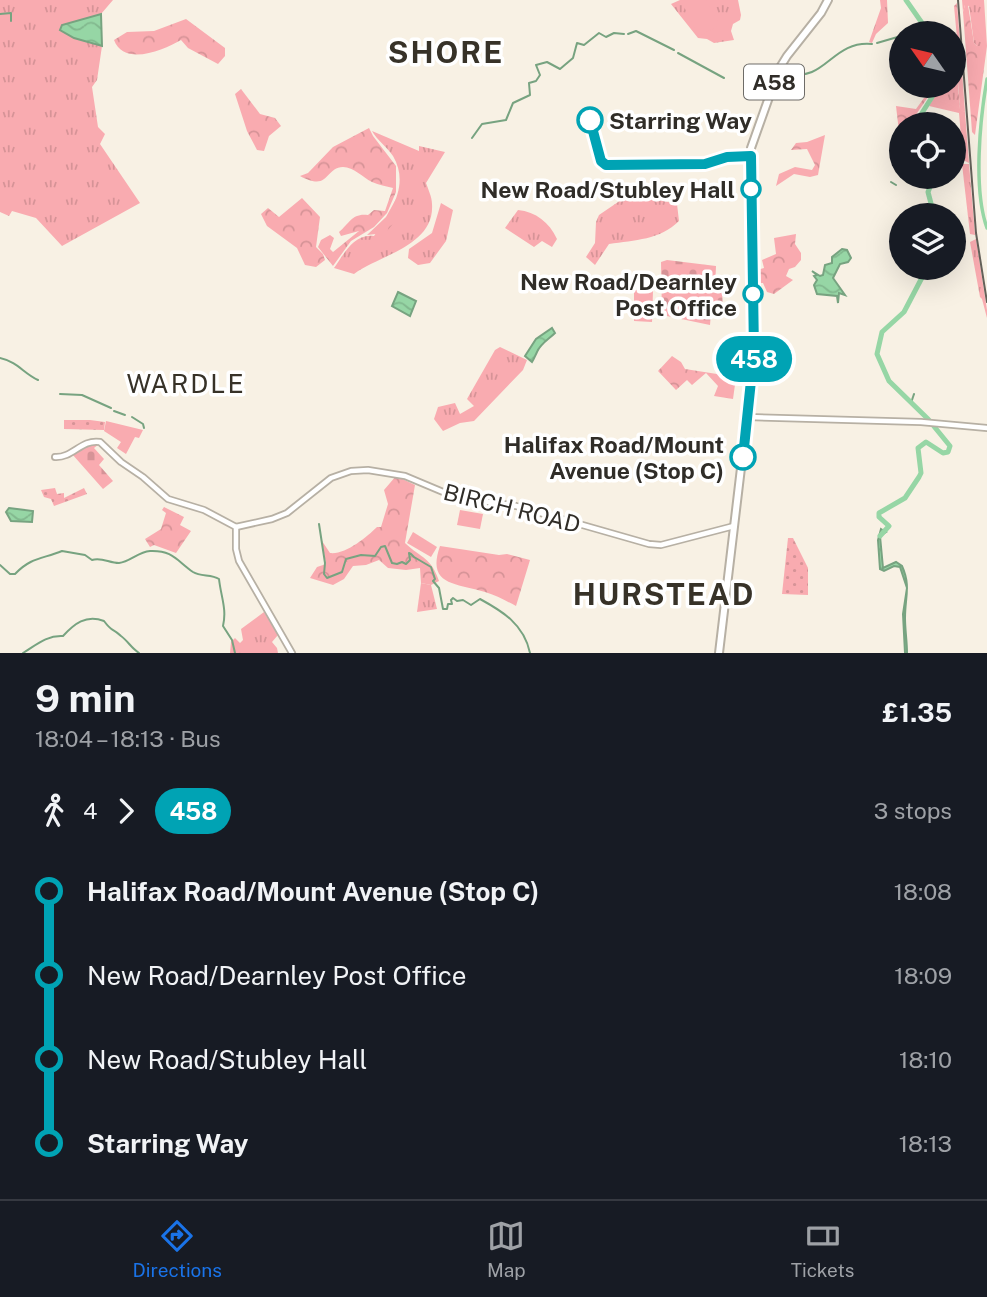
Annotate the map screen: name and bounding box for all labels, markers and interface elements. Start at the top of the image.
north arrow [889,21,966,98]
map controls [889,21,966,280]
district label: SHORE [388,34,504,70]
road number: A58 [744,64,804,100]
marker: Starring Way [577,107,603,133]
place label: Starring Way [609,107,752,134]
button: locate [889,112,966,189]
place label: New Road/Stubley Hall [481,176,735,203]
marker: New Road/Stubley Hall [741,179,761,199]
button: layers [889,203,966,280]
place label: New Road/Dearnley Post Office [520,268,737,321]
marker: New Road/Dearnley Post Office [743,284,763,304]
line badge: 458 [714,336,794,382]
text: 458 [730,345,778,373]
district label: WARDLE [126,368,246,399]
place label: Halifax Road/Mount Avenue (Stop C) [504,431,724,484]
marker: Halifax Road/Mount Avenue (Stop C) [730,444,756,470]
street label: BIRCH ROAD [441,478,583,538]
district label: HURSTEAD [573,576,755,612]
text: 9 min [35,676,135,721]
text: £1.35 [882,697,952,728]
text: 18:04 – 18:13 · Bus [35,725,221,752]
icon: walk [35,792,73,830]
icon: forward [107,792,145,830]
text: 4 [83,797,97,824]
text: 458 [169,797,217,825]
text: 3 stops [874,797,952,824]
text: Halifax Road/Mount Avenue (Stop C) [87,876,539,907]
text: 18:08 [894,878,952,905]
text: New Road/Dearnley Post Office [87,960,467,991]
text: 18:09 [894,962,952,989]
text: New Road/Stubley Hall [87,1044,367,1075]
text: 18:10 [899,1046,952,1073]
text: Starring Way [87,1128,249,1159]
text: 18:13 [899,1130,952,1157]
tab: Directions [133,1217,222,1281]
tab: Map [487,1217,526,1281]
tab: Tickets [791,1217,854,1281]

